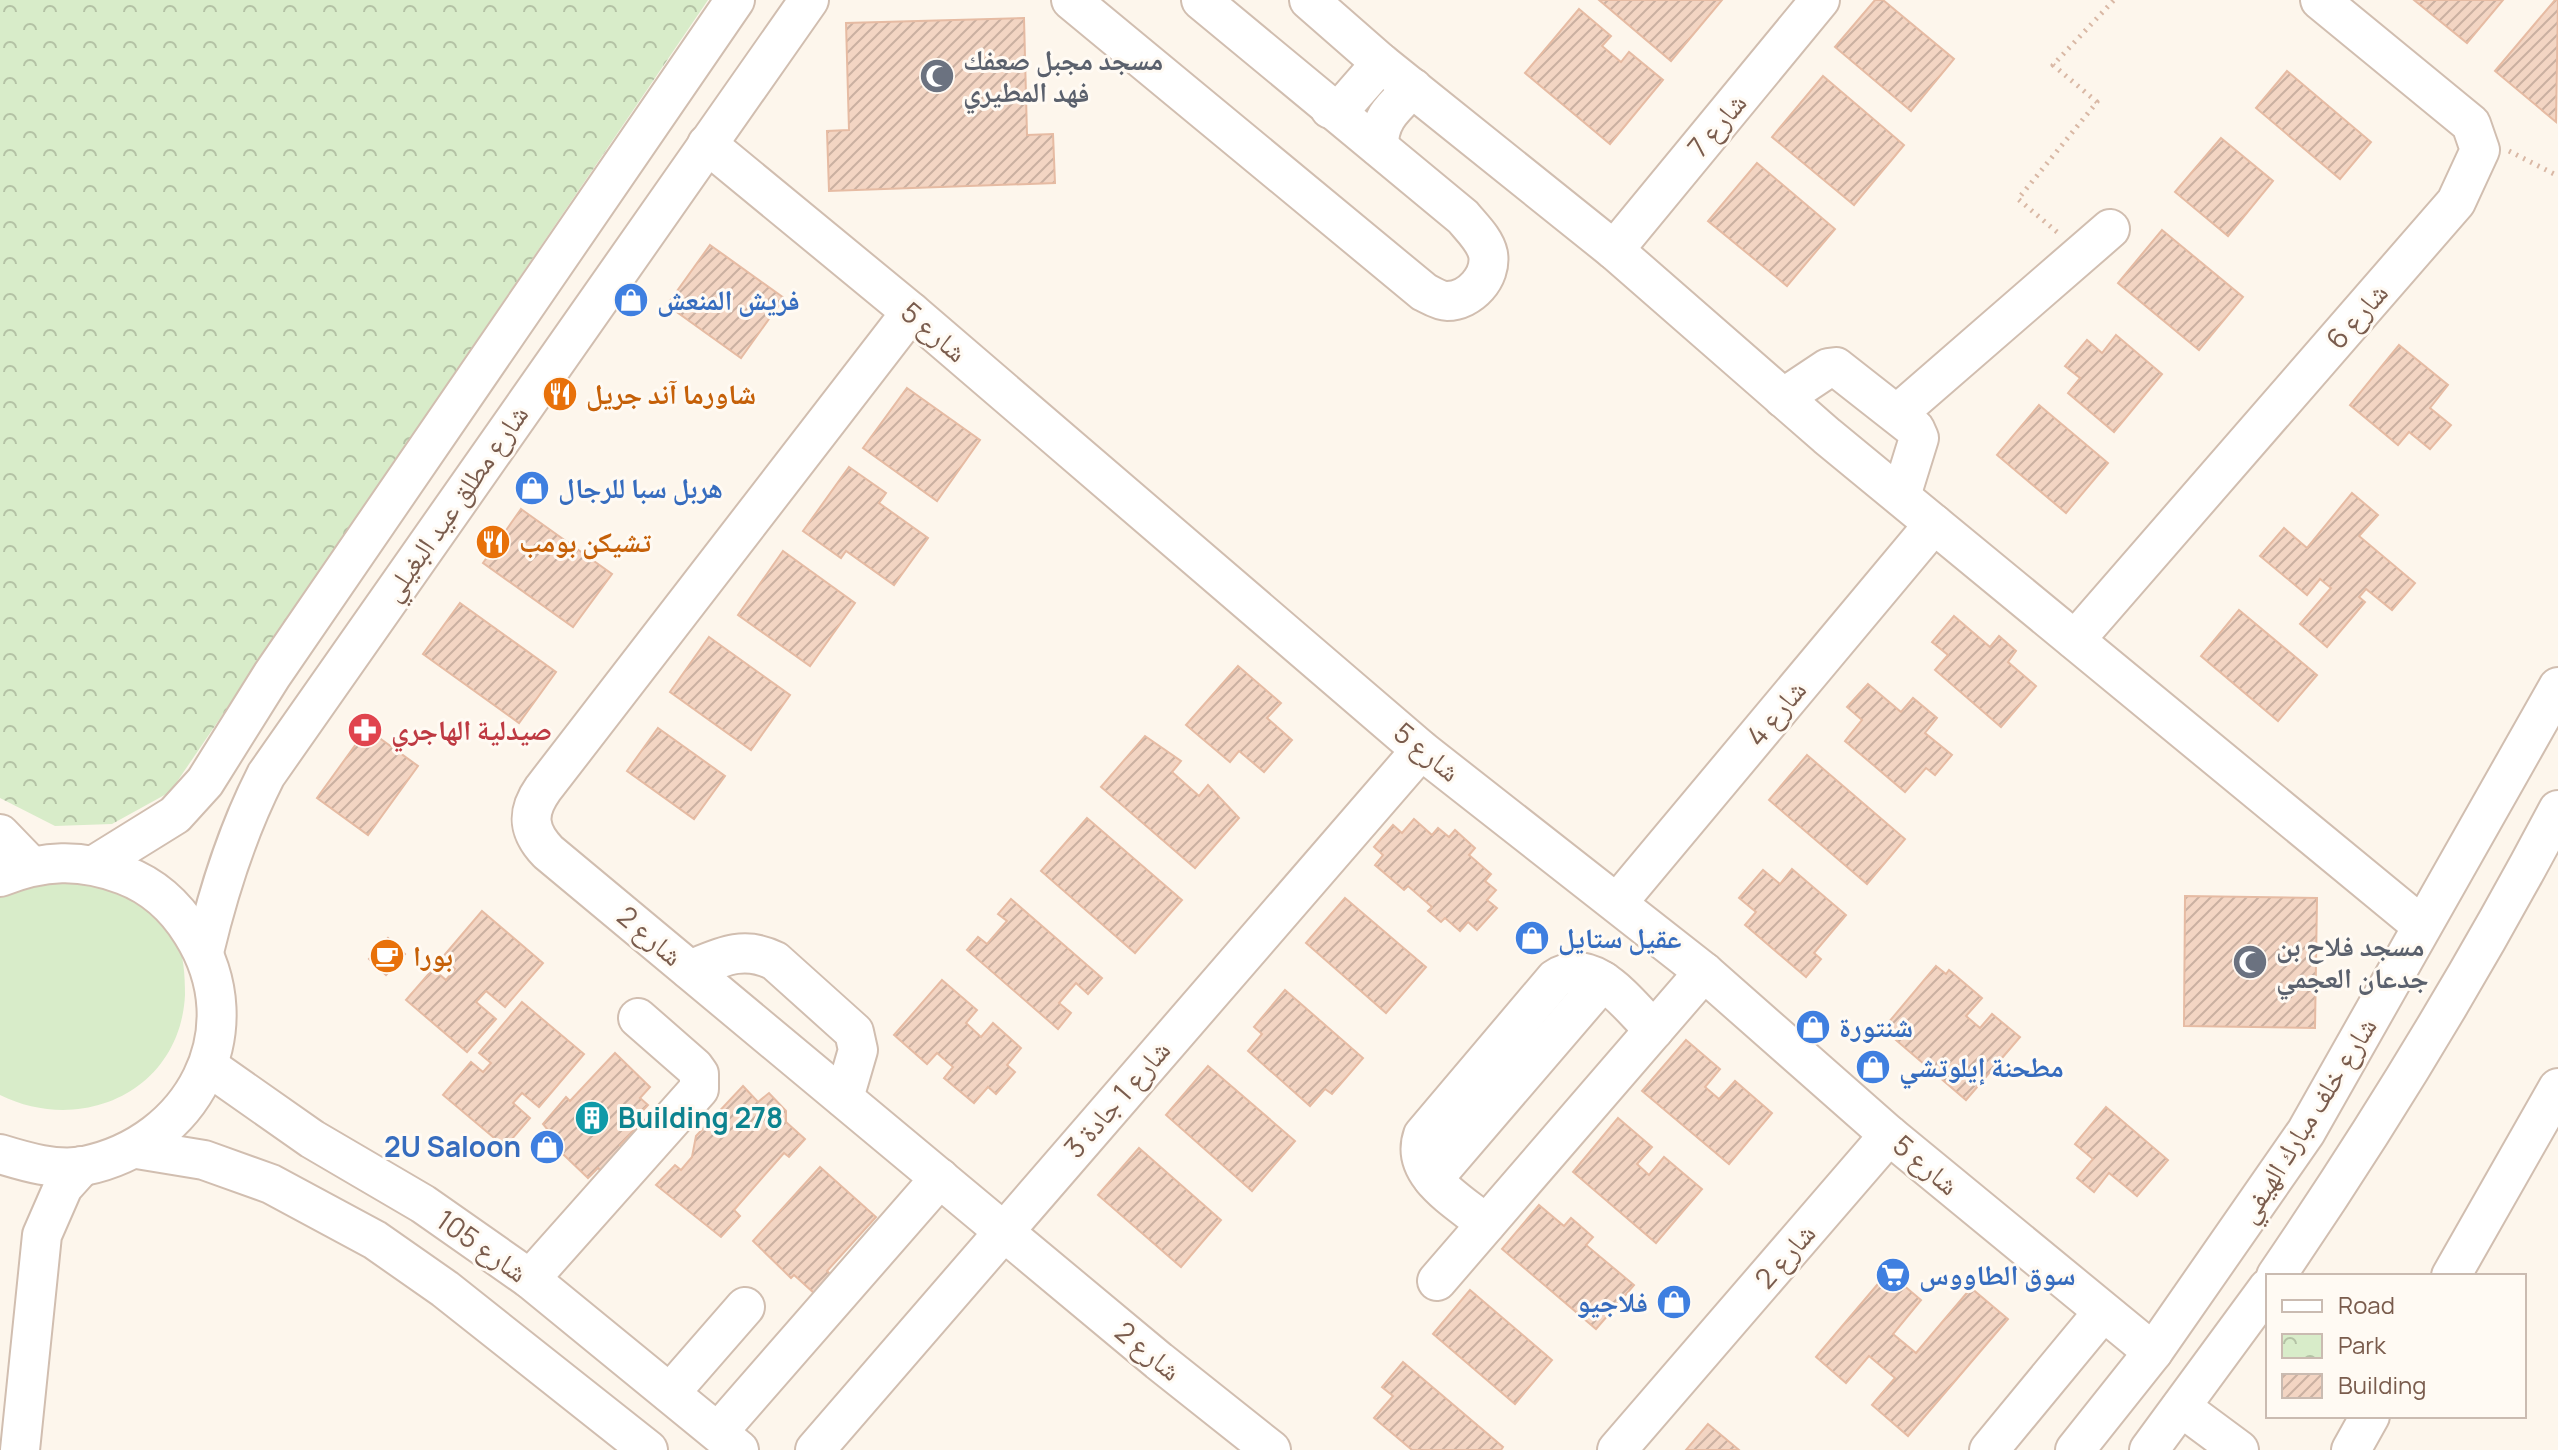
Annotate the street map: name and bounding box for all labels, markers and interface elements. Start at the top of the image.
place label: مسجد مجبل صعفك فهد المطيري [963,40,1163,115]
mosque icon: مسجد مجبل صعفك فهد المطيري [918,57,956,95]
street label: شارع 7 [1678,84,1754,164]
street label: شارع 6 [2317,274,2396,357]
place label: فريش المنعش [657,280,800,318]
shop icon: فريش المنعش [612,281,650,319]
street label: شارع 5 [894,293,976,370]
place label: شاورما آند جريل [586,374,756,412]
restaurant icon: شاورما آند جريل [541,375,579,413]
street label: شارع مطلق عيد البغيلي [372,397,540,611]
place label: هربل سبا للرجال [558,468,723,506]
shop icon: هربل سبا للرجال [513,469,551,507]
place label: تشيكن بومب [519,522,652,560]
restaurant icon: تشيكن بومب [474,523,512,561]
street label: شارع 4 [1736,671,1814,753]
place label: صيدلية الهاجري [391,710,552,753]
pharmacy icon: صيدلية الهاجري [346,711,384,749]
street label: شارع 5 [1387,713,1469,790]
street label: شارع 2 [610,897,692,974]
place label: عقيل ستايل [1558,918,1682,956]
shop icon: عقيل ستايل [1513,919,1551,957]
place label: مسجد فلاح بن جدعان العجمي [2276,926,2429,1001]
place label: بورا [413,936,453,974]
cafe icon: بورا [368,937,406,975]
mosque icon: مسجد فلاح بن جدعان العجمي [2231,943,2269,981]
place label: شنتورة [1839,1007,1913,1045]
shop icon: شنتورة [1794,1008,1832,1046]
street label: شارع خلف مبارك الهيفي [2228,1010,2389,1232]
street label: شارع 1 جادة 3 [1055,1031,1178,1165]
place label: مطحنة إيلوتشي [1899,1047,2064,1090]
shop icon: مطحنة إيلوتشي [1854,1048,1892,1086]
place label: Building 278 [618,1098,783,1136]
building icon: Building 278 [573,1099,611,1137]
street label: شارع 5 [1886,1126,1968,1203]
place label: 2U Saloon [384,1127,521,1165]
shop icon: 2U Saloon [528,1128,566,1166]
street label: شارع 105 [429,1200,536,1290]
street label: شارع 2 [1745,1215,1823,1296]
place label: سوق الطاووس [1919,1255,2076,1293]
supermarket icon: سوق الطاووس [1874,1256,1912,1294]
legend [2266,1274,2526,1418]
place label: فلاجيو [1576,1282,1648,1320]
shop icon: فلاجيو [1655,1283,1693,1321]
text: Road [2338,1288,2395,1321]
street label: شارع 2 [1108,1312,1190,1389]
text: Park [2338,1328,2387,1361]
text: Building [2338,1368,2426,1401]

